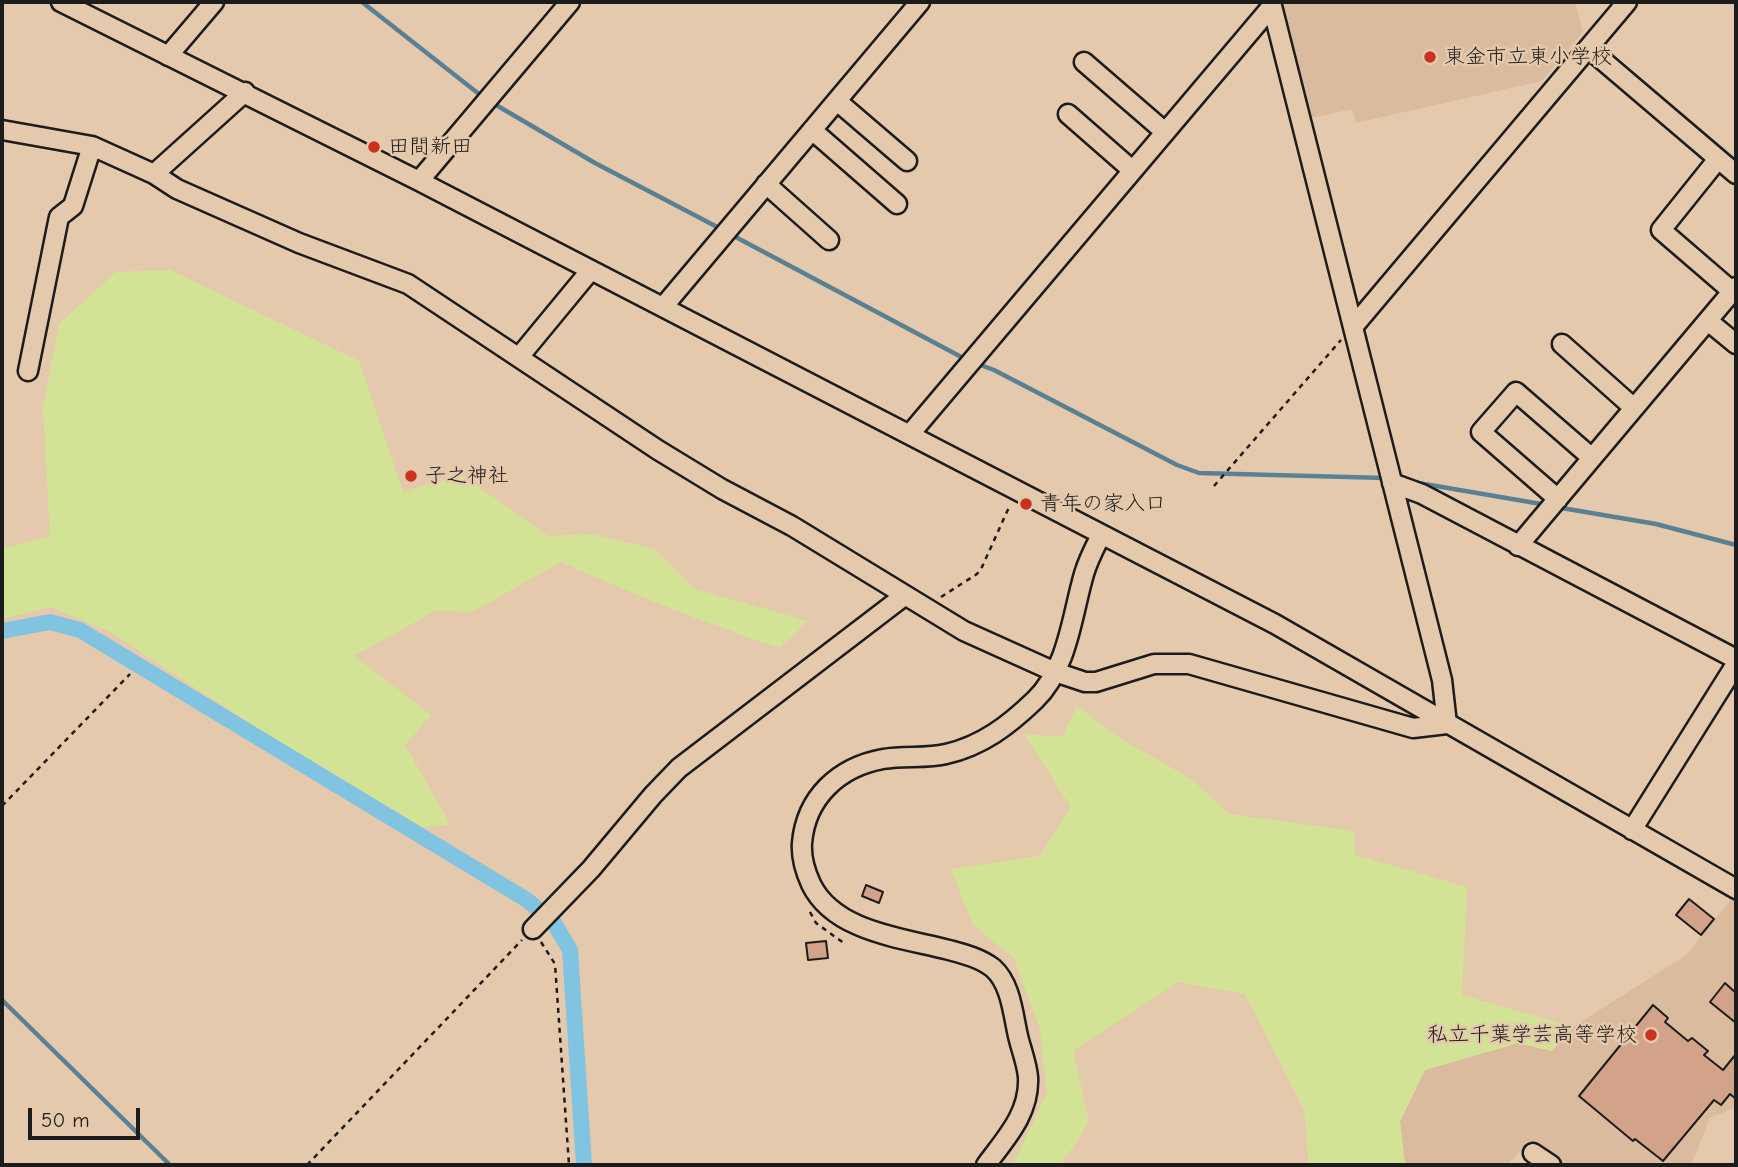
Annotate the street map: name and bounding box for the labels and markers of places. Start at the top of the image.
place label: 東金市立東小学校 [1444,44,1612,70]
marker: 東金市立東小学校 [1422,49,1438,65]
place label: 田間新田 [388,134,472,160]
marker: 田間新田 [366,139,382,155]
place label: 子之神社 [425,463,509,489]
marker: 子之神社 [403,468,419,484]
place label: 青年の家入口 [1040,491,1166,517]
marker: 青年の家入口 [1018,496,1034,512]
place label: 私立千葉学芸高等学校 [1427,1022,1637,1048]
marker: 私立千葉学芸高等学校 [1643,1027,1659,1043]

